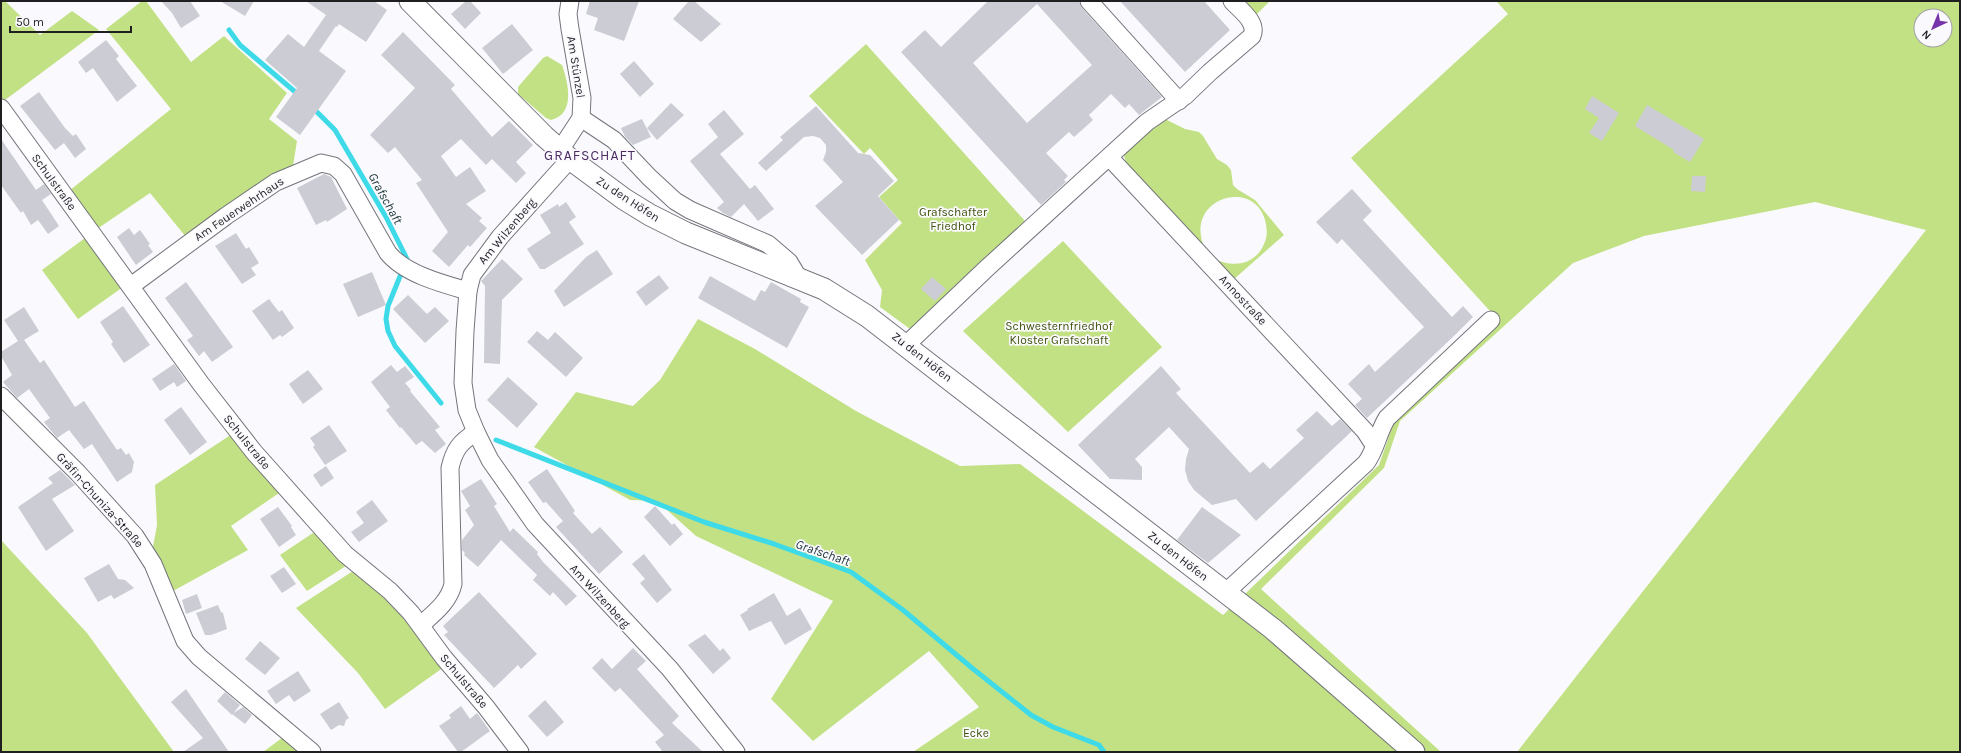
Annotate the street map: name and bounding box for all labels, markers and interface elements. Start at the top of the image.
scale bar [10,8,131,34]
north arrow [1913,8,1953,48]
text: 50 m [16,15,44,29]
text: N [1919,27,1934,42]
street label: Am Stünzel [564,35,588,99]
district label: GRAFSCHAFT [544,147,636,164]
street label: Schulstraße [29,151,79,213]
water label: Grafschaft [365,170,406,227]
street label: Zu den Höfen [594,173,662,225]
street label: Am Feuerwehrhaus [192,174,286,244]
street label: Am Wilzenberg [475,195,539,267]
park label: Grafschafter Friedhof [919,205,988,233]
street label: Annostraße [1216,272,1270,328]
park label: Schwesternfriedhof Kloster Grafschaft [1005,319,1114,347]
street label: Zu den Höfen [889,329,955,385]
street label: Schulstraße [221,412,273,472]
street label: Gräfin-Chuniza-Straße [54,450,146,550]
street label: Zu den Höfen [1145,528,1211,584]
water label: Grafschaft [794,536,853,569]
street label: Am Wilzenberg [567,561,633,631]
street label: Schulstraße [437,651,491,711]
park label: Ecke [963,726,989,740]

